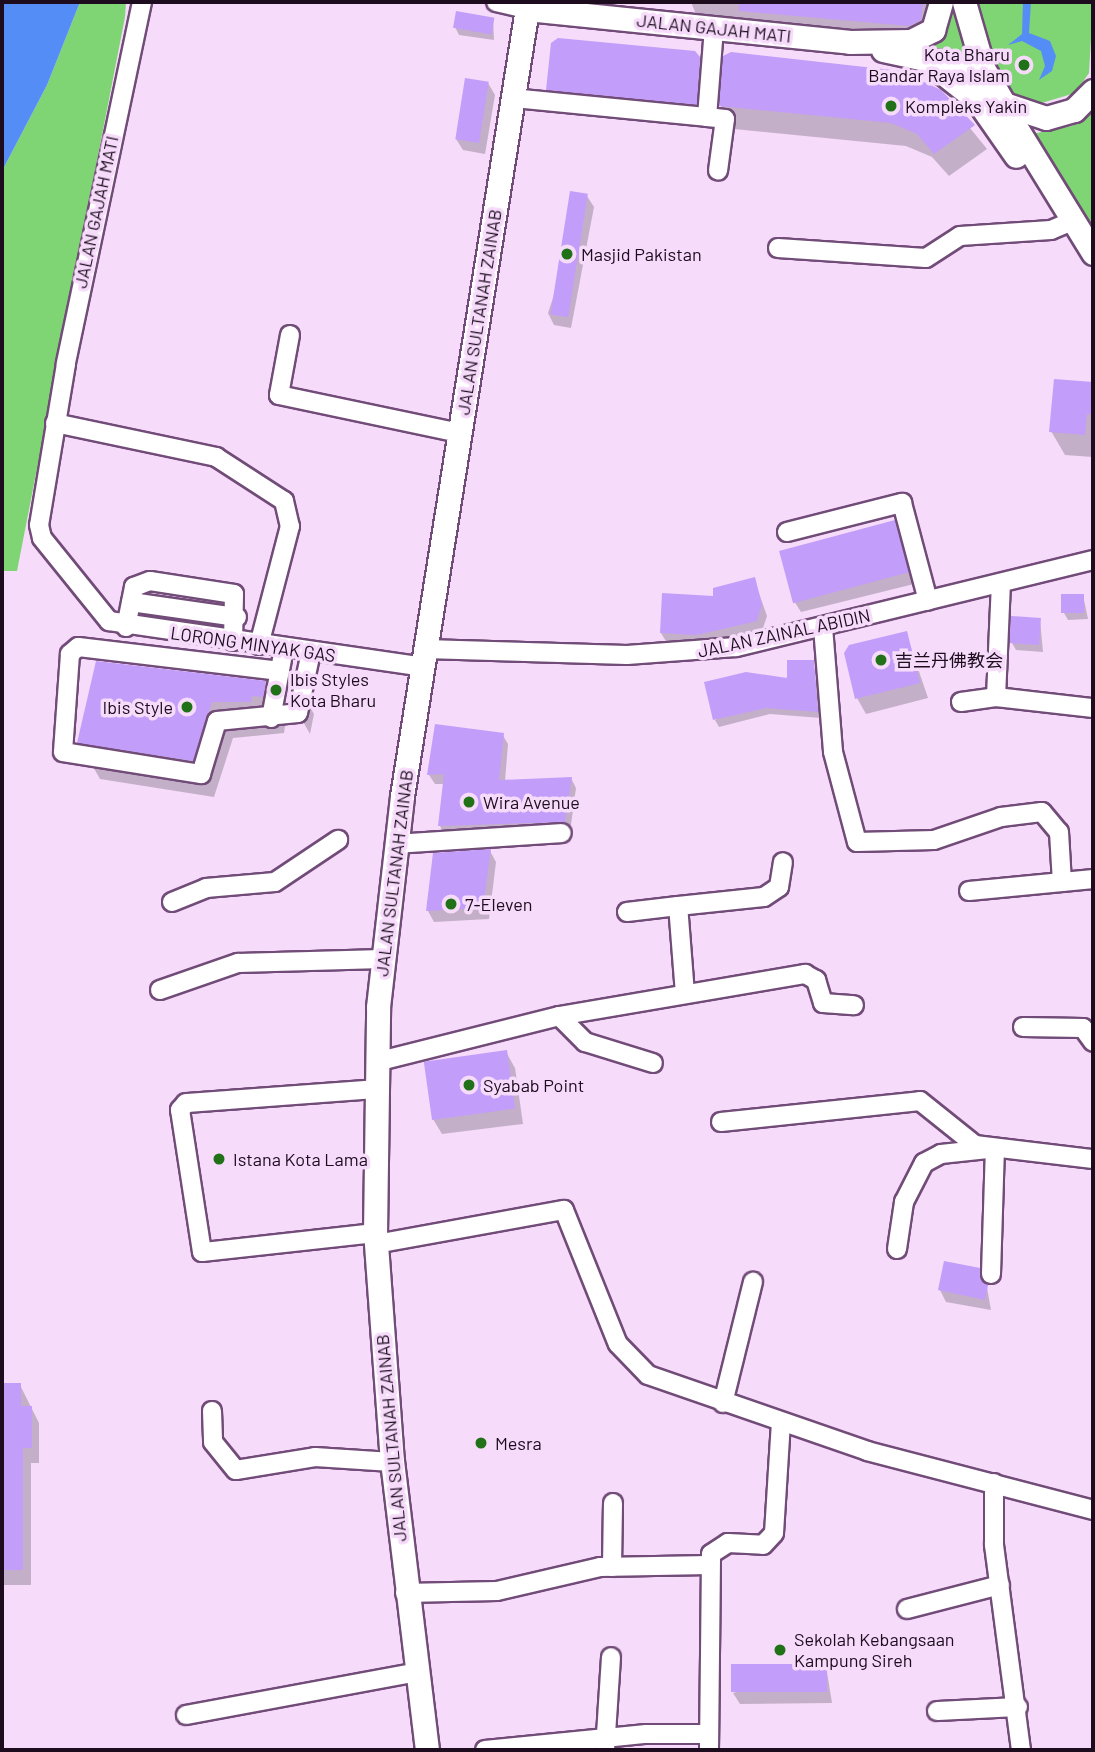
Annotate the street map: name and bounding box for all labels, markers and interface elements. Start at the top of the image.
street label: JALAN GAJAH MATI [636,9,792,47]
place label: Kota Bharu Bandar Raya Islam [868,44,1010,86]
marker: Kota Bharu Bandar Raya Islam [1016,57,1032,73]
place label: Kompleks Yakin [905,95,1027,117]
marker: Kompleks Yakin [883,98,899,114]
street label: JALAN GAJAH MATI [69,134,123,290]
street label: JALAN SULTANAH ZAINAB [452,208,506,416]
place label: Masjid Pakistan [581,243,702,265]
marker: Masjid Pakistan [559,246,575,262]
street label: JALAN ZAINAL ABIDIN [696,604,872,662]
street label: LORONG MINYAK GAS [169,622,337,666]
place label: 吉兰丹佛教会 [895,649,1003,671]
marker: 吉兰丹佛教会 [873,652,889,668]
place label: Ibis Styles Kota Bharu [290,669,376,712]
marker: Ibis Styles Kota Bharu [268,682,284,698]
place label: Ibis Style [103,696,173,718]
marker: Ibis Style [179,699,195,715]
street label: JALAN SULTANAH ZAINAB [371,768,417,978]
place label: Wira Avenue [483,791,580,813]
marker: Wira Avenue [461,794,477,810]
place label: 7-Eleven [465,893,533,915]
marker: 7-Eleven [443,896,459,912]
place label: Syabab Point [483,1074,584,1096]
marker: Syabab Point [461,1077,477,1093]
place label: Istana Kota Lama [233,1148,368,1170]
marker: Istana Kota Lama [211,1151,227,1167]
street label: JALAN SULTANAH ZAINAB [371,1333,411,1543]
place label: Mesra [495,1432,542,1454]
marker: Mesra [473,1435,489,1451]
place label: Sekolah Kebangsaan Kampung Sireh [794,1629,955,1672]
marker: Sekolah Kebangsaan Kampung Sireh [772,1642,788,1658]

